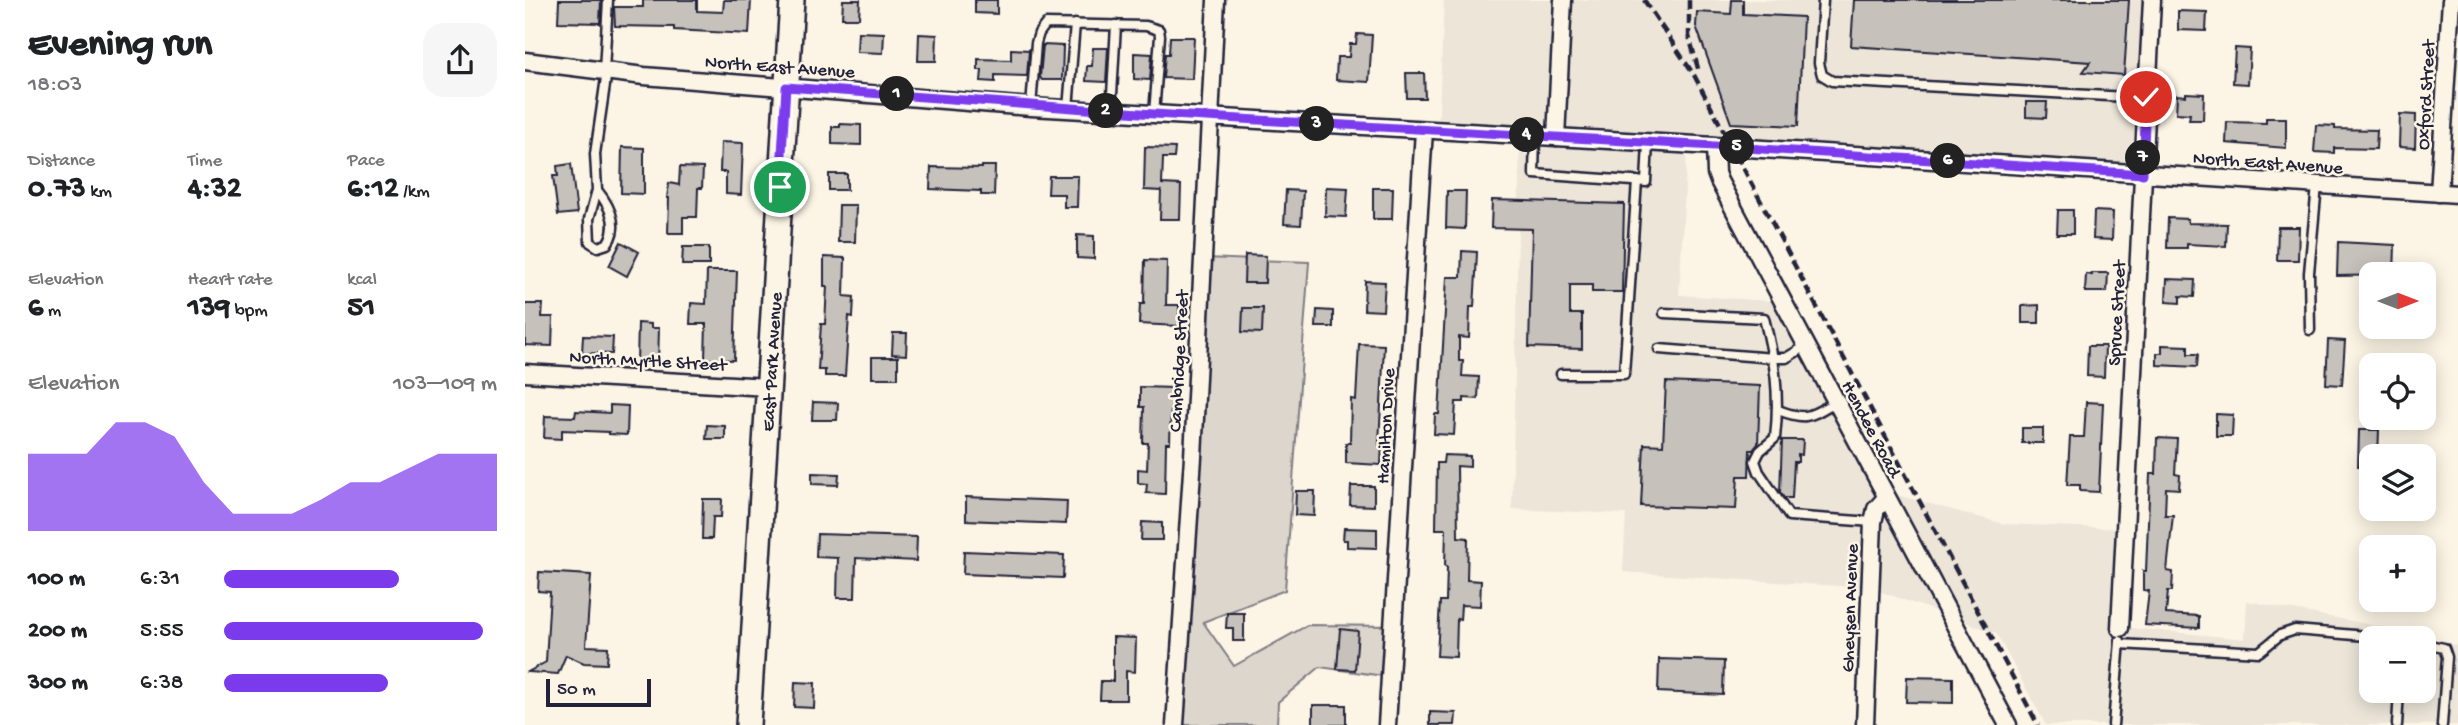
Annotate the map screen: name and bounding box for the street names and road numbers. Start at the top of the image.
street label: Oxford Street [2413,37,2442,151]
street label: North East Avenue [704,52,856,85]
street label: North East Avenue [2192,148,2344,181]
street label: Spruce Street [2104,258,2133,366]
street label: Cambridge Street [1165,287,1196,433]
street label: East Park Avenue [758,291,789,432]
street label: North Myrtle Street [569,347,729,378]
street label: Hamilton Drive [1373,368,1402,485]
street label: Hendee Road [1835,377,1906,484]
street label: Gheysen Avenue [1838,543,1865,673]

